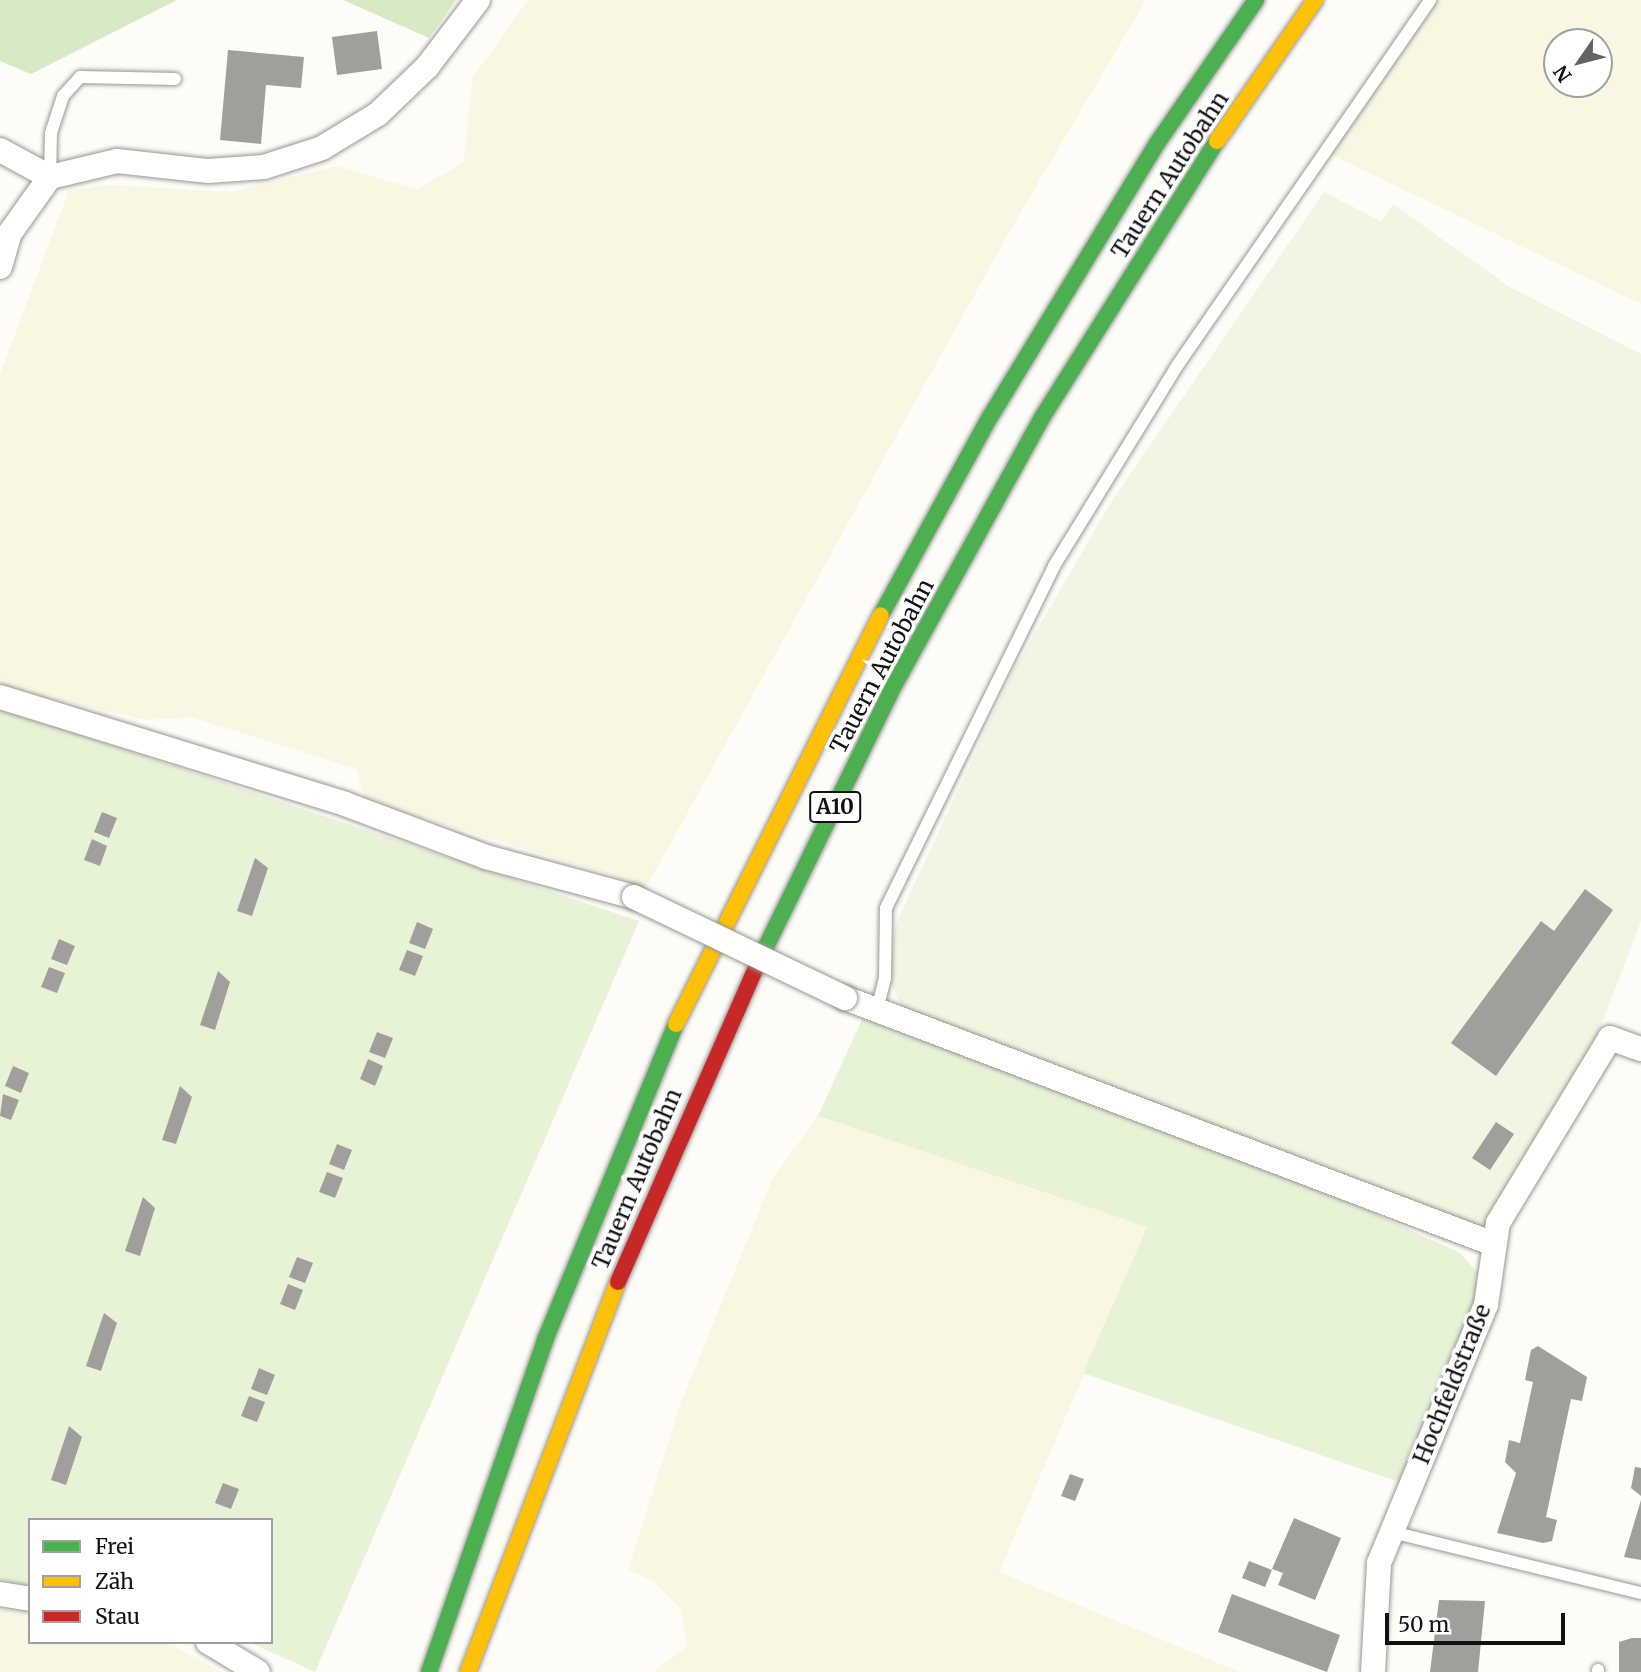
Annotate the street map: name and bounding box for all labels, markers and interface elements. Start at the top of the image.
north arrow [1543,28,1613,98]
text: N [1548,61,1577,87]
street label: Tauern Autobahn [1106,86,1234,264]
street label: Tauern Autobahn [824,574,940,758]
road number: A10 [809,790,861,824]
street label: Tauern Autobahn [586,1084,688,1274]
street label: Hochfeldstraße [1407,1300,1497,1468]
legend [28,1518,273,1644]
text: Frei [95,1533,134,1560]
text: Zäh [95,1568,134,1595]
scale bar [1389,1598,1569,1642]
text: Stau [95,1603,140,1630]
text: 50 m [1398,1611,1449,1638]

